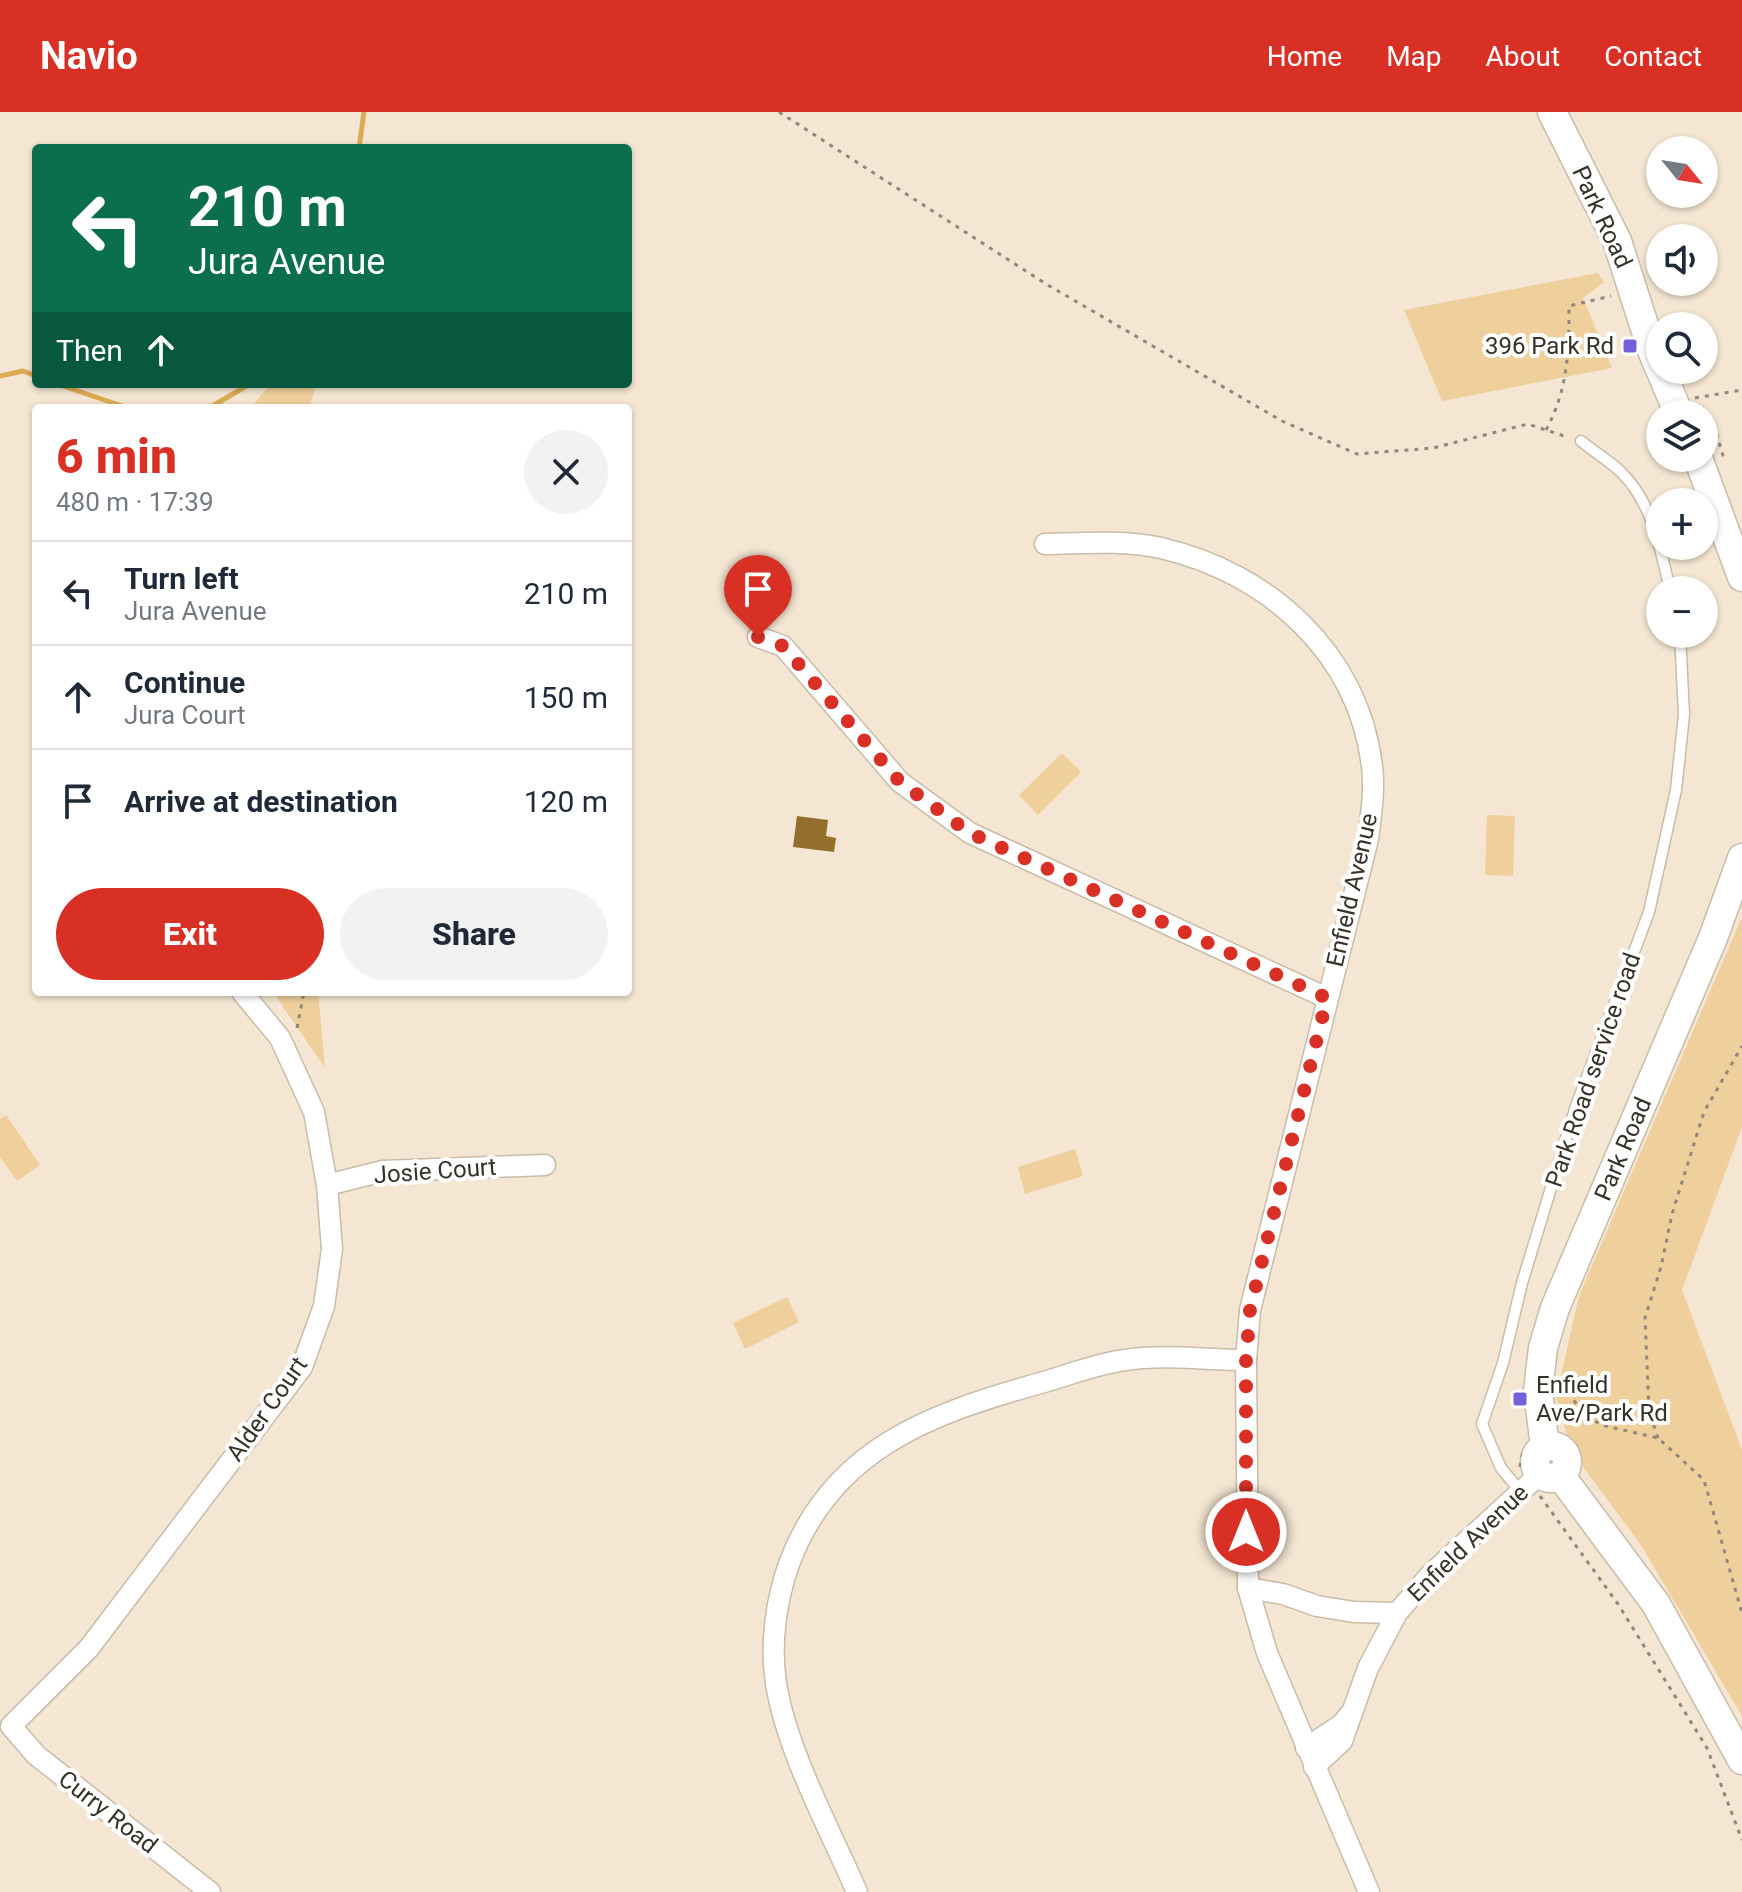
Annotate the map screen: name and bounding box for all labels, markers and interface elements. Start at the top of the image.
text: Navio [40,34,138,78]
text: Home [1267,40,1342,73]
text: Map [1386,40,1442,73]
text: About [1486,40,1560,73]
text: Contact [1604,40,1702,73]
north arrow [1646,136,1718,208]
map controls [1646,136,1718,648]
street label: Park Road [1566,162,1638,272]
text: 210 m [188,174,347,240]
icon: left [56,176,160,280]
button: sound [1646,224,1718,296]
text: Jura Avenue [188,241,385,283]
button: search [1646,312,1718,384]
icon: ahead [139,328,183,372]
place label: 396 Park Rd [1485,332,1614,360]
text: Then [56,333,123,368]
marker: 396 Park Rd [1621,337,1639,355]
button: layers [1646,400,1718,472]
text: 6 min [56,428,177,485]
button: close [524,430,608,514]
text: 480 m · 17:39 [56,487,214,517]
button: + [1646,488,1718,560]
pin [724,555,792,637]
text: Turn left [124,561,239,596]
icon: arrive [736,567,780,611]
icon: left [56,571,100,615]
text: 210 m [524,576,608,611]
button: − [1646,576,1718,648]
text: Jura Avenue [124,596,267,626]
text: Continue [124,665,245,700]
icon: ahead [56,675,100,719]
text: 150 m [524,680,608,715]
text: Jura Court [124,700,246,730]
icon: arrive [56,779,100,823]
text: Arrive at destination [124,784,398,819]
text: 120 m [524,784,608,819]
street label: Enfield Avenue [1321,810,1383,970]
button: Exit [56,888,324,980]
button: Share [340,888,608,980]
street label: Park Road service road [1539,949,1647,1191]
street label: Park Road [1588,1093,1658,1205]
street label: Josie Court [373,1153,497,1189]
street label: Alder Court [221,1351,313,1467]
place label: Enfield Ave/Park Rd [1536,1371,1668,1427]
marker: Enfield Ave/Park Rd [1511,1390,1529,1408]
street label: Enfield Avenue [1402,1478,1534,1608]
position arrow [1204,1490,1288,1574]
street label: Curry Road [53,1765,163,1859]

